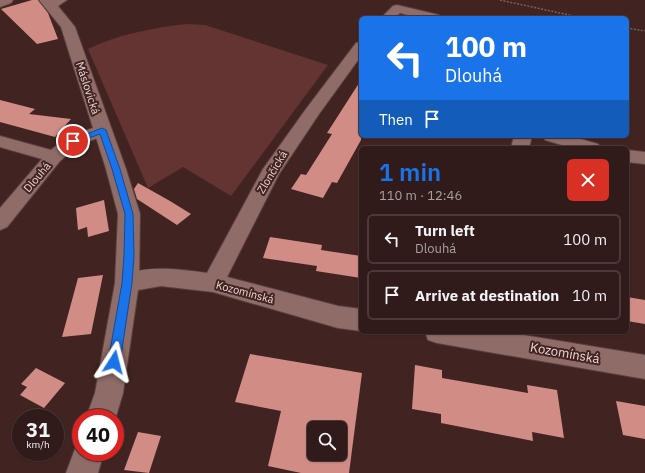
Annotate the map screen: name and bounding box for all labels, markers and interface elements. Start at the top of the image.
text: 100 m [445,28,527,65]
icon: left [379,32,431,84]
street label: Máslovická [73,60,103,116]
text: Dlouhá [445,64,502,87]
icon: arrive [421,108,443,130]
text: Then [379,110,413,129]
pin [56,124,90,158]
icon: arrive [62,130,84,152]
street label: Zlončická [254,148,290,196]
text: 1 min [379,156,441,188]
street label: Dlouhá [20,159,54,195]
button: close [567,159,609,201]
text: 110 m · 12:46 [379,187,462,204]
text: Turn left [415,221,475,240]
icon: left [381,228,403,250]
text: 100 m [563,230,607,249]
text: Dlouhá [415,240,456,257]
street label: Kozomínská [214,278,276,306]
icon: arrive [381,284,403,306]
text: Arrive at destination [415,286,559,305]
text: 10 m [572,286,607,305]
street label: Kozomínská [529,339,601,367]
position arrow [93,341,135,383]
speed limit sign: 40 [72,409,124,461]
text: 31 [26,416,50,443]
map controls [307,421,347,461]
button: search [307,421,347,461]
text: km/h [26,438,50,451]

